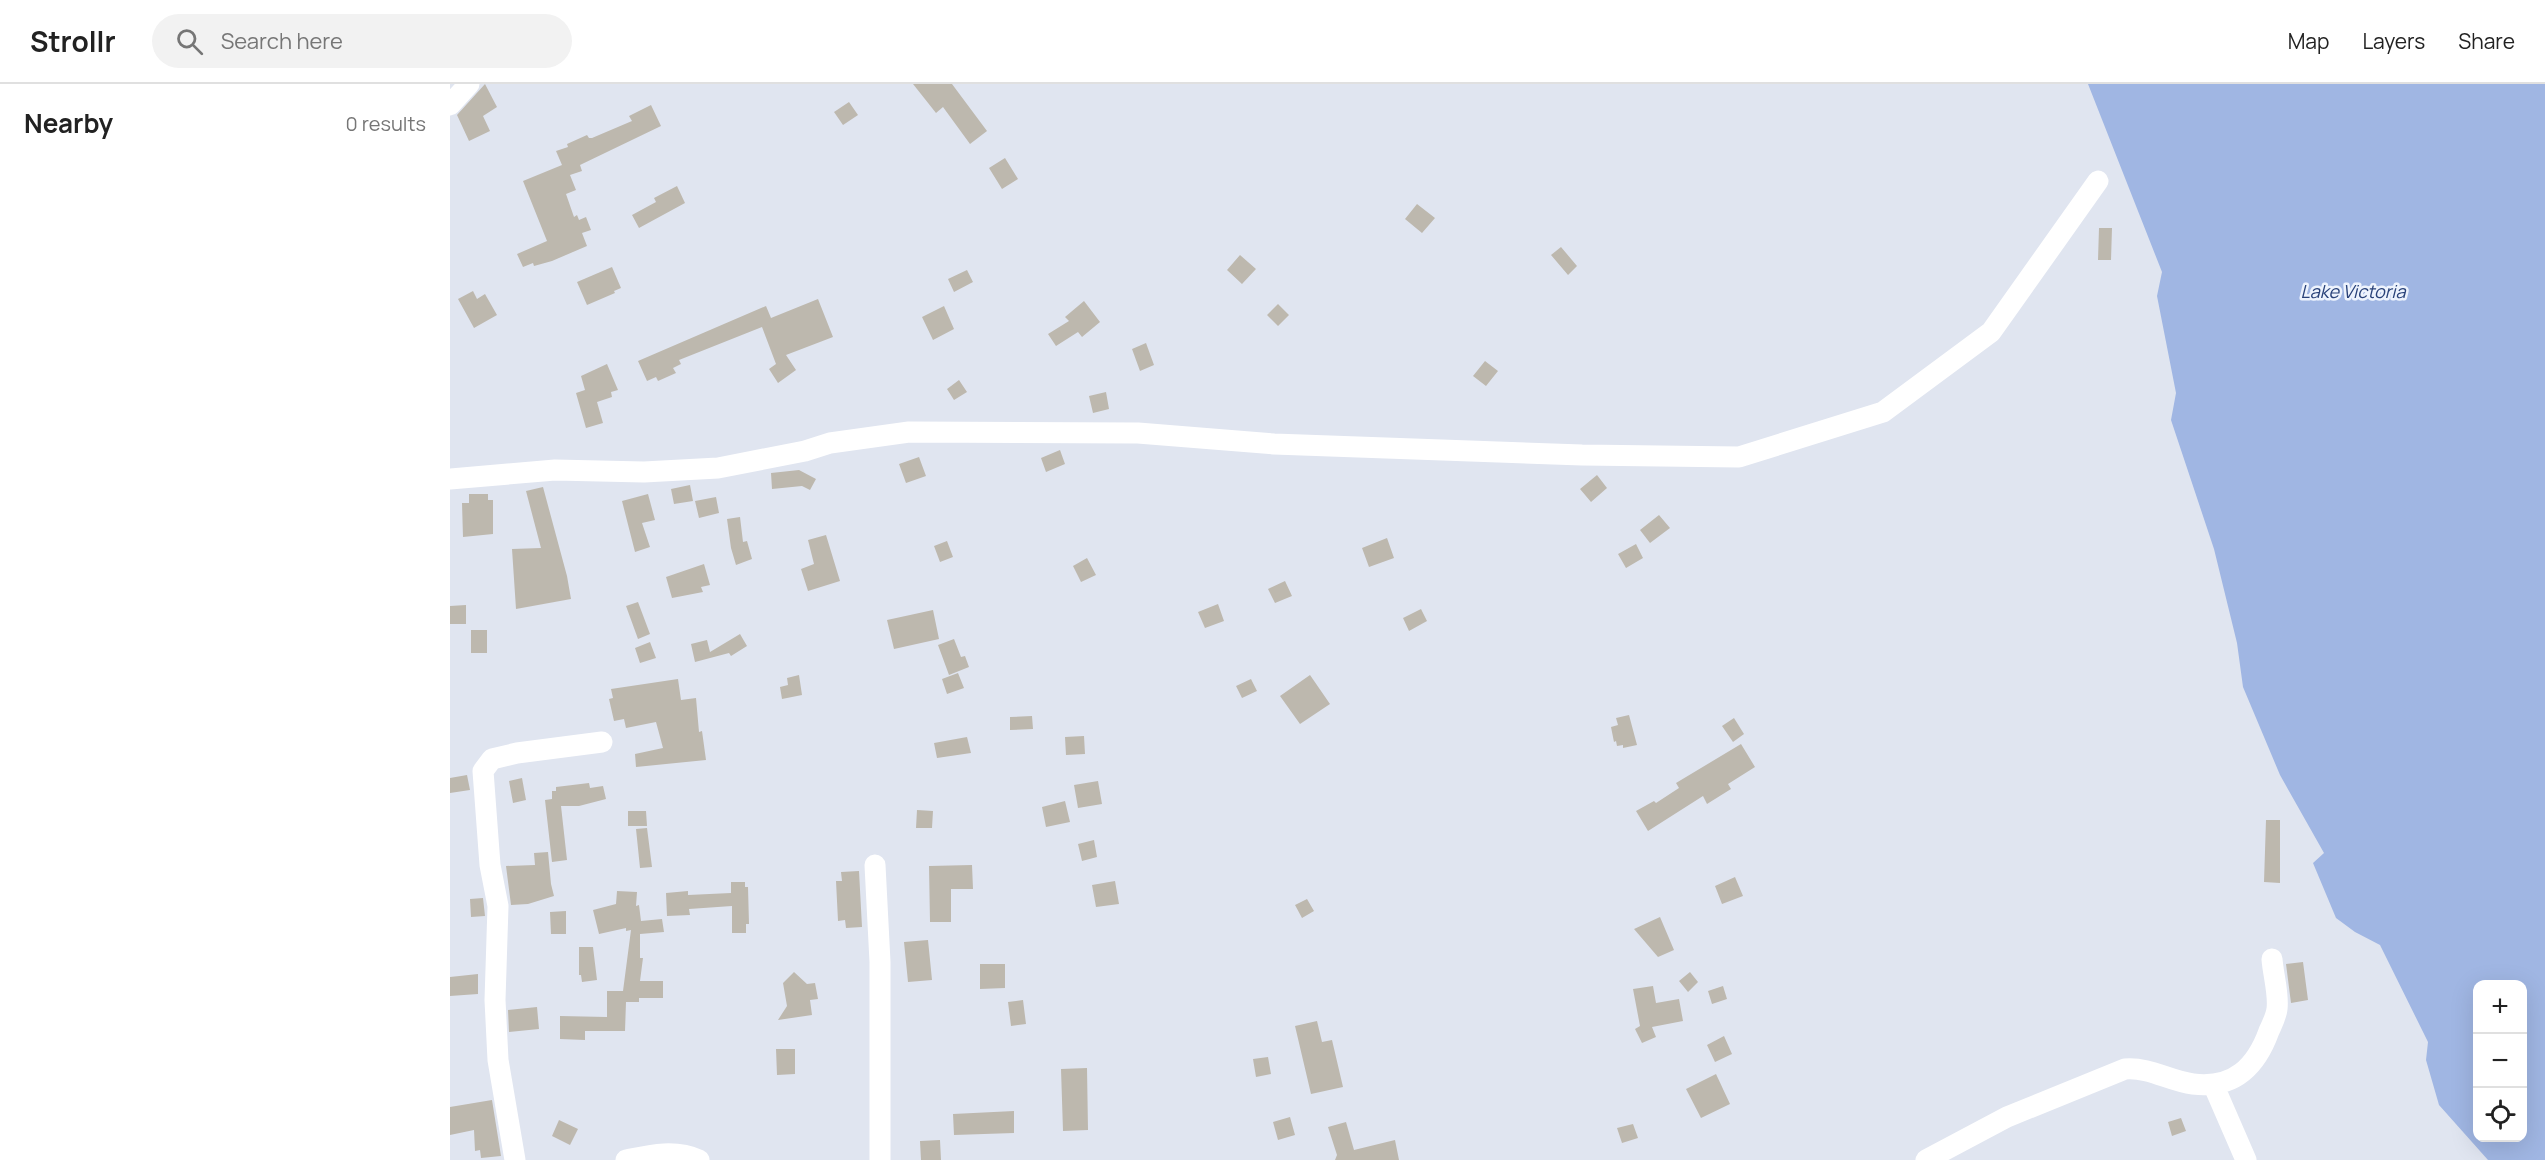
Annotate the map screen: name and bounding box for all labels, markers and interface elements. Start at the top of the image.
search box [152,14,572,68]
text: Strollr [30,22,116,60]
icon: search [173,25,206,58]
text: Search here [221,26,343,56]
text: Map [2288,27,2329,55]
text: Layers [2362,27,2425,55]
text: Share [2458,27,2515,55]
text: Nearby [24,105,113,141]
text: 0 results [346,110,426,137]
water label: Lake Victoria [2301,279,2406,303]
map controls [2473,980,2527,1142]
button: + [2473,980,2527,1034]
button: − [2473,1034,2527,1088]
button: locate [2473,1088,2527,1142]

